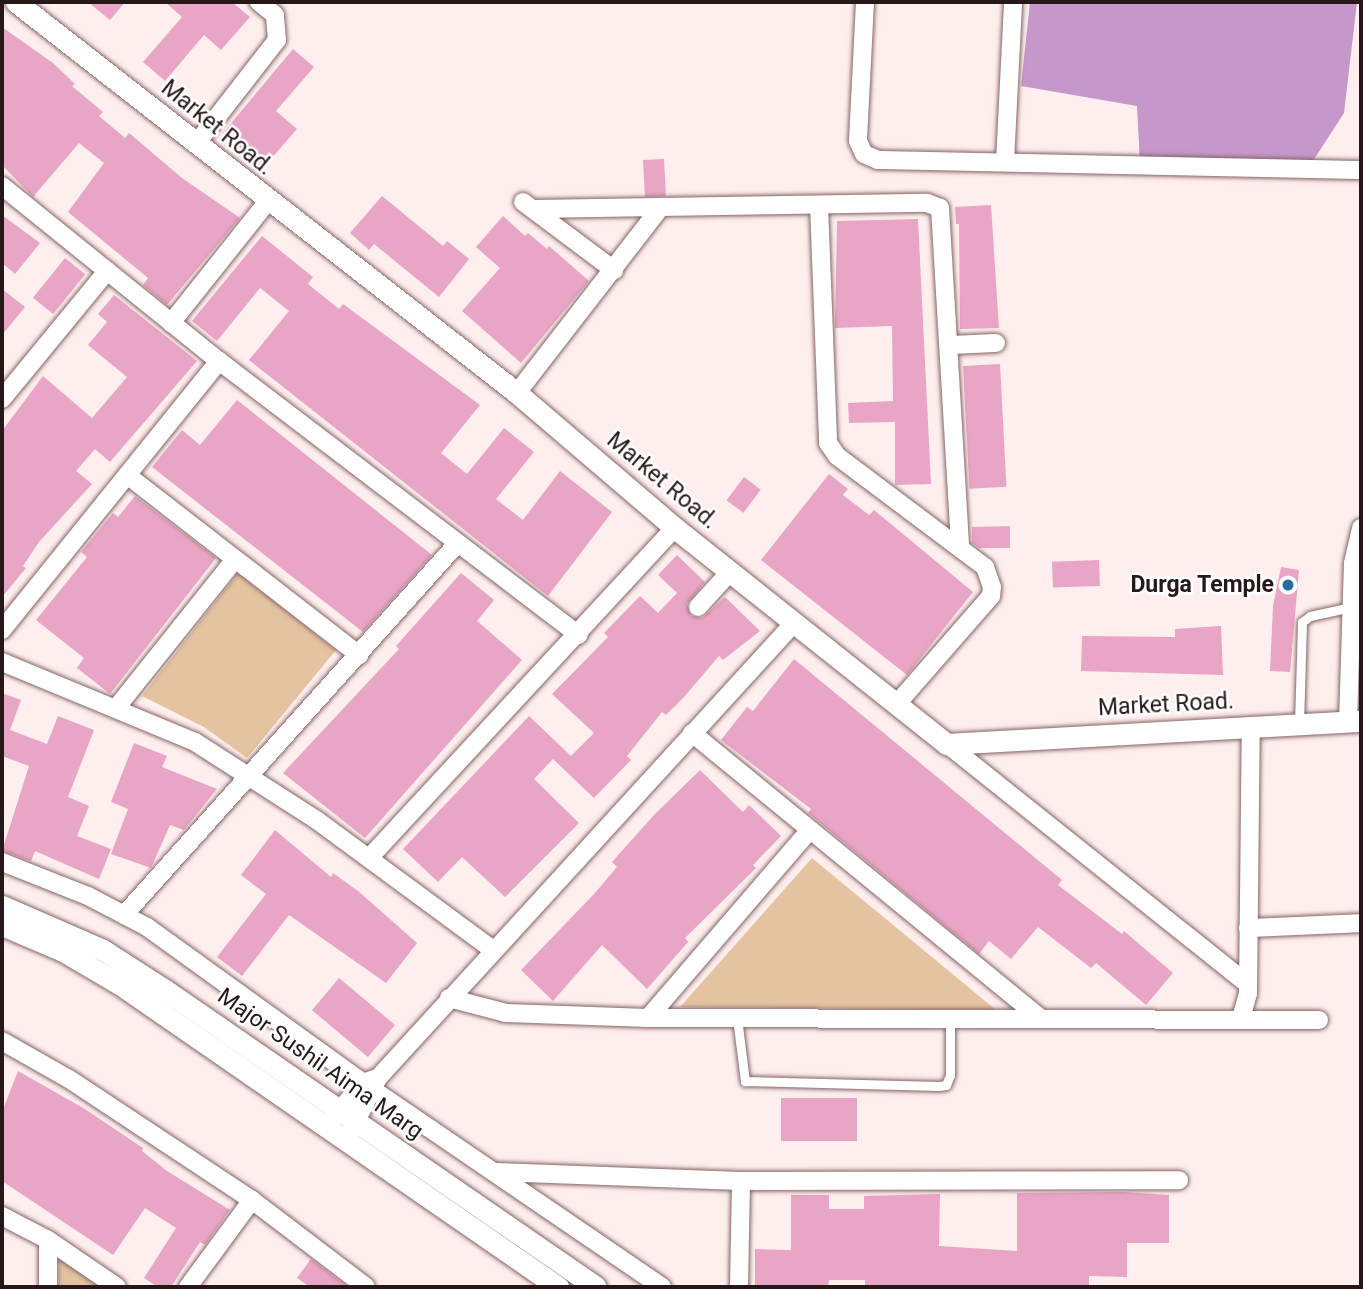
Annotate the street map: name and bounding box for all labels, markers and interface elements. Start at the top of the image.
street label: Market Road. [155,74,279,182]
street label: Market Road. [601,427,723,535]
place label: Durga Temple [1130,571,1274,599]
marker: Durga Temple [1280,577,1296,593]
street label: Market Road. [1097,688,1235,722]
street label: Major Sushil Aima Marg [212,983,428,1145]

